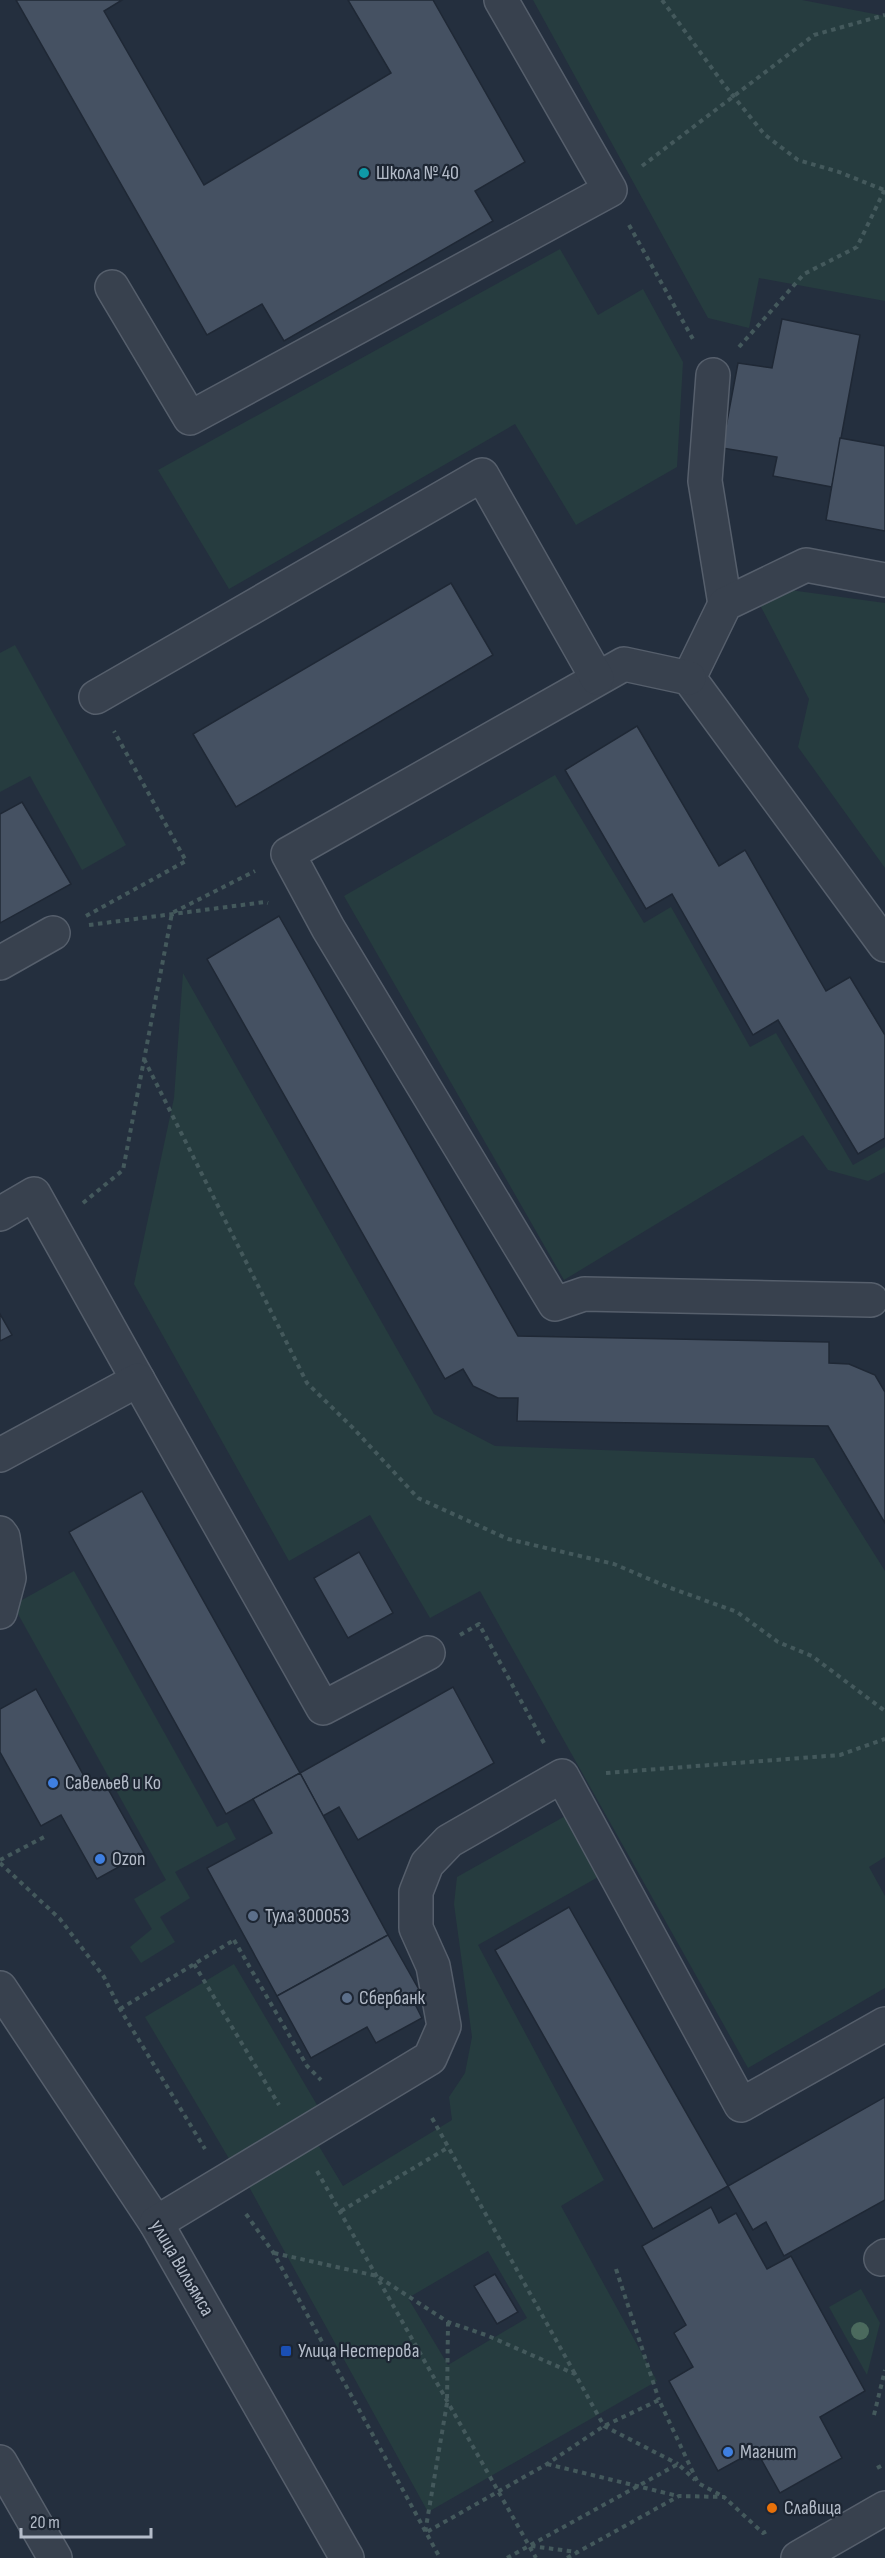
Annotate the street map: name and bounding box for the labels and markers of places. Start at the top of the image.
place label: Школа № 40 [376,161,459,185]
marker: Школа № 40 [357,166,371,180]
place label: Савельев и Ко [65,1771,161,1795]
marker: Савельев и Ко [46,1776,60,1790]
place label: Ozon [112,1847,146,1871]
marker: Ozon [93,1852,107,1866]
place label: Тула 300053 [265,1904,349,1928]
marker: Тула 300053 [246,1909,260,1923]
place label: Сбербанк [359,1986,426,2010]
marker: Сбербанк [340,1991,354,2005]
place label: Улица Нестерова [298,2339,419,2363]
marker: Улица Нестерова [279,2344,293,2358]
place label: Магнит [740,2440,797,2464]
marker: Магнит [721,2445,735,2459]
place label: Славица [784,2496,842,2520]
marker: Славица [765,2501,779,2515]

